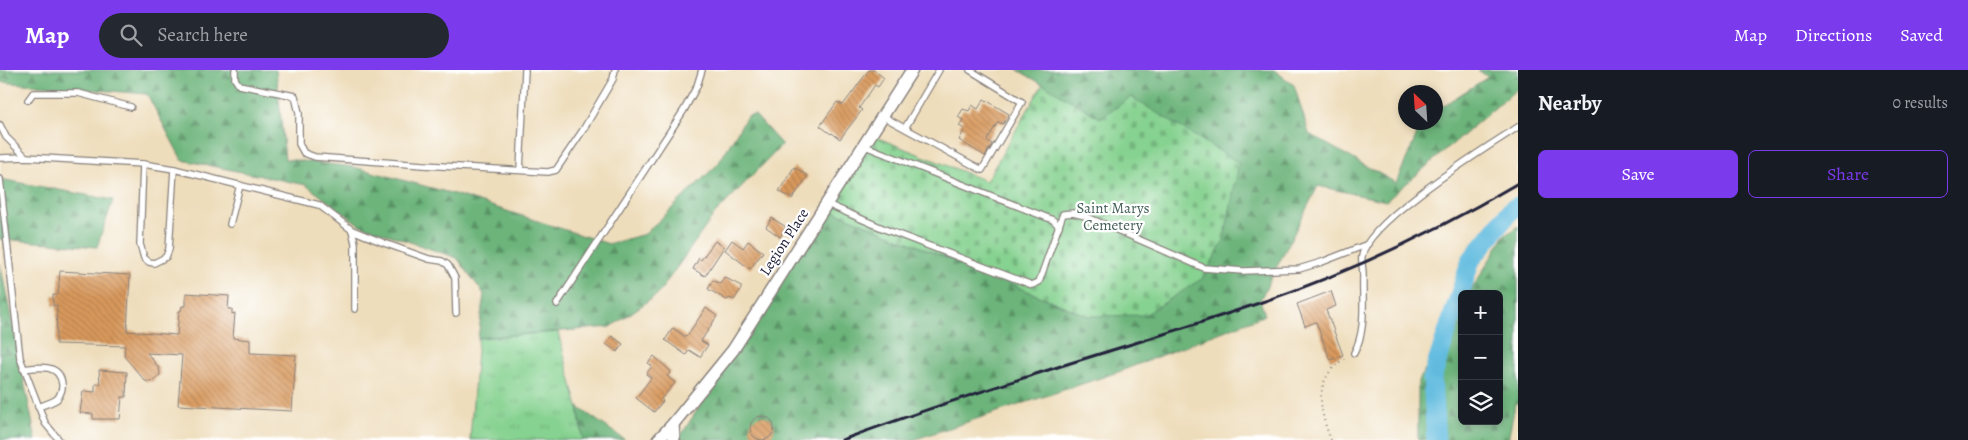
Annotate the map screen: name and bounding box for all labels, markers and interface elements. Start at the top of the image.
search box [99,13,449,58]
text: Map [25,19,69,51]
icon: search [117,21,145,49]
text: Search here [157,22,248,48]
text: Map [1734,23,1767,47]
text: Directions [1795,23,1872,47]
text: Saved [1900,23,1943,47]
north arrow [1398,85,1443,130]
text: Nearby [1538,89,1601,117]
text: 0 results [1892,92,1948,114]
button: Save [1538,150,1738,198]
button: Share [1748,150,1948,198]
park label: Saint Marys Cemetery [1076,198,1150,235]
street label: Legion Place [755,204,813,279]
map controls [1458,290,1503,425]
button: + [1458,290,1503,335]
button: − [1458,335,1503,380]
button: layers [1458,380,1503,425]

